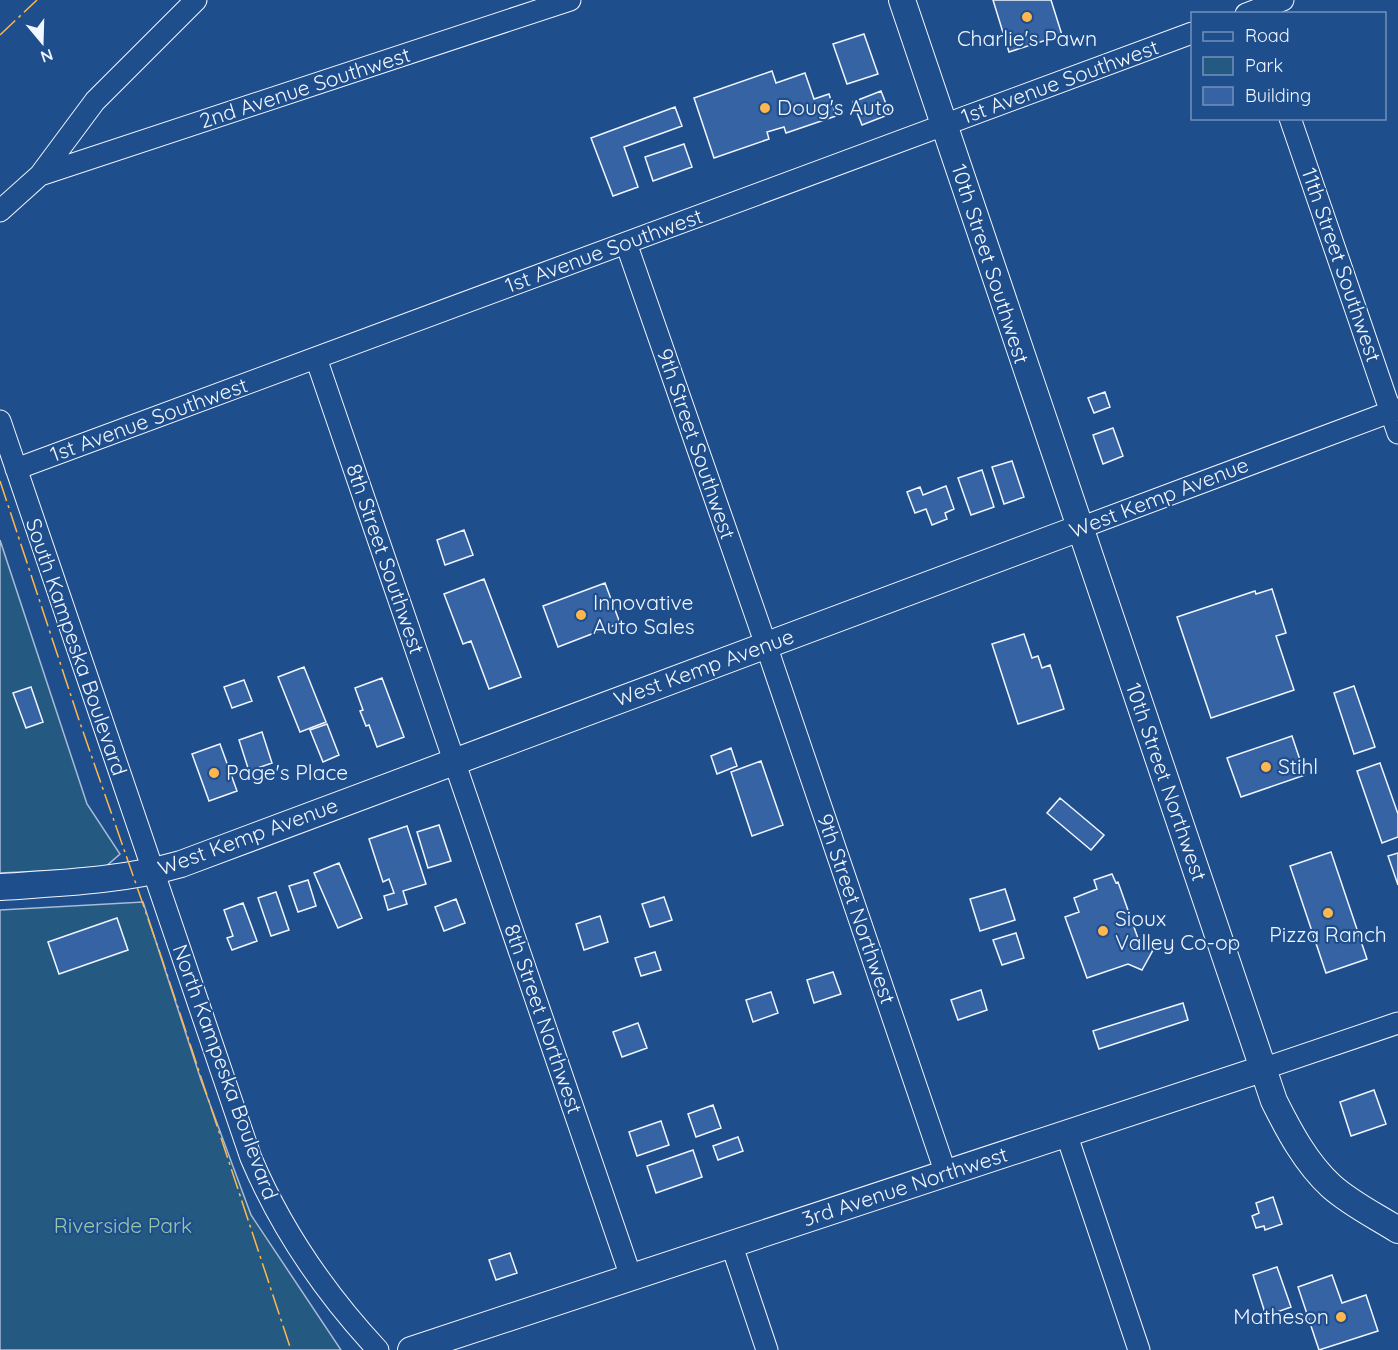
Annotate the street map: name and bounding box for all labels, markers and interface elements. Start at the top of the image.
marker: Charlie's Pawn [1020,10,1034,24]
north arrow [12,12,72,72]
legend [1191,12,1386,120]
text: Road [1245,24,1290,47]
place label: Charlie's Pawn [957,25,1097,51]
street label: 1st Avenue Southwest [957,33,1162,129]
street label: 2nd Avenue Southwest [196,41,413,133]
text: N [38,45,56,68]
text: Park [1245,54,1283,77]
text: Building [1245,84,1311,107]
place label: Doug's Auto [777,94,894,120]
marker: Doug's Auto [758,101,772,115]
street label: 10th Street Southwest [946,161,1035,367]
street label: 11th Street Southwest [1297,164,1387,365]
street label: 1st Avenue Southwest [501,202,706,298]
street label: 9th Street Southwest [652,345,742,542]
street label: 1st Avenue Southwest [46,371,251,467]
street label: West Kemp Avenue [1065,451,1252,543]
street label: 8th Street Southwest [341,460,431,657]
street label: South Kampeska Boulevard [21,515,133,779]
place label: Innovative Auto Sales [593,589,695,639]
marker: Innovative Auto Sales [574,608,588,622]
street label: West Kemp Avenue [610,622,797,712]
street label: 10th Street Northwest [1121,679,1213,884]
place label: Stihl [1278,753,1318,779]
place label: Page's Place [226,759,348,785]
marker: Stihl [1259,760,1273,774]
marker: Page's Place [207,766,221,780]
street label: West Kemp Avenue [154,791,341,881]
street label: 9th Street Northwest [812,810,902,1007]
place label: Sioux Valley Co-op [1115,905,1240,955]
marker: Pizza Ranch [1321,906,1335,920]
street label: 8th Street Northwest [499,920,589,1117]
place label: Pizza Ranch [1269,921,1387,947]
marker: Sioux Valley Co-op [1096,924,1110,938]
street label: North Kampeska Boulevard [168,940,284,1203]
street label: 3rd Avenue Northwest [799,1141,1011,1232]
park label: Riverside Park [54,1212,192,1238]
place label: Matheson [1233,1303,1329,1329]
marker: Matheson [1334,1310,1348,1324]

